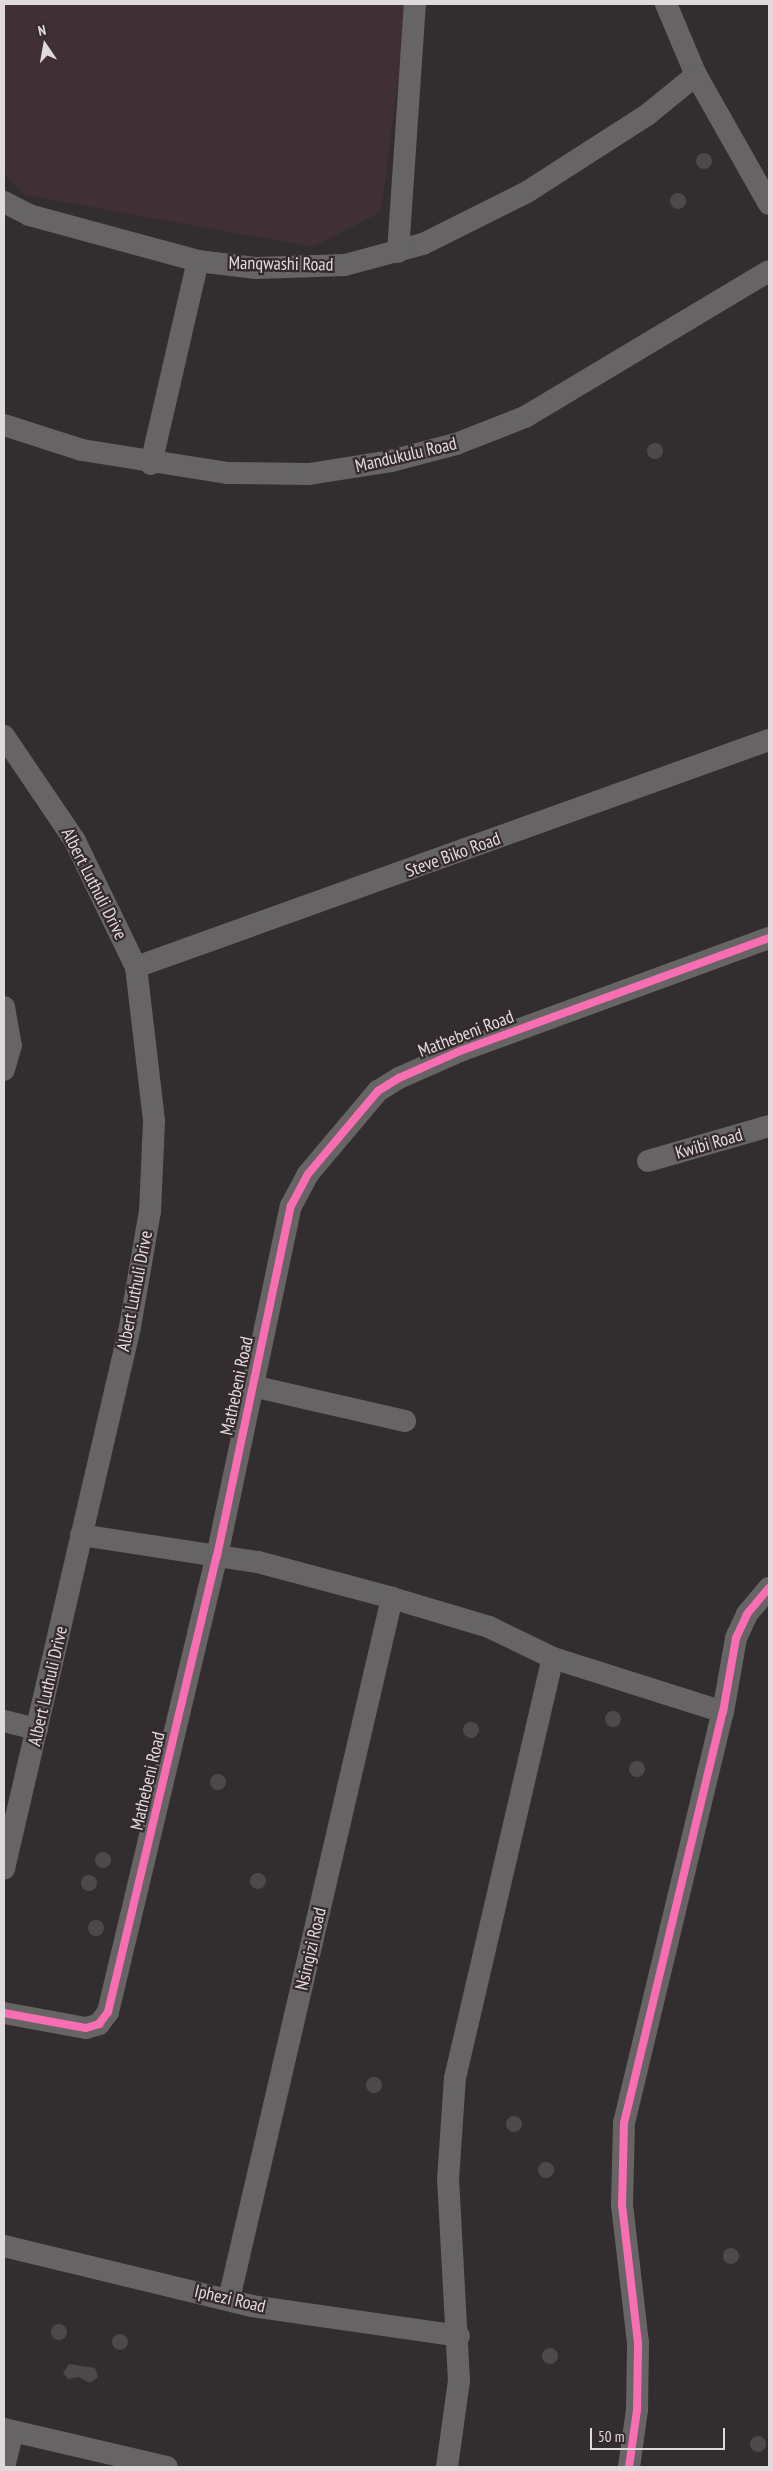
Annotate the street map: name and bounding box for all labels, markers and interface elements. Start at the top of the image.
north arrow [20,20,70,70]
text: N [36,21,47,40]
street label: Manqwashi Road [229,252,333,276]
street label: Mandukulu Road [353,433,459,477]
street label: Albert Luthuli Drive [57,825,131,943]
street label: Steve Biko Road [403,828,503,882]
street label: Mathebeni Road [415,1006,517,1062]
street label: Kwibi Road [673,1124,745,1164]
street label: Albert Luthuli Drive [113,1229,157,1353]
street label: Mathebeni Road [216,1335,258,1437]
street label: Albert Luthuli Drive [24,1624,72,1748]
street label: Mathebeni Road [126,1730,170,1832]
street label: Nsingizi Road [291,1906,331,1992]
street label: Iphezi Road [192,2280,268,2318]
scale bar [593,2418,728,2450]
text: 50 m [598,2427,624,2446]

